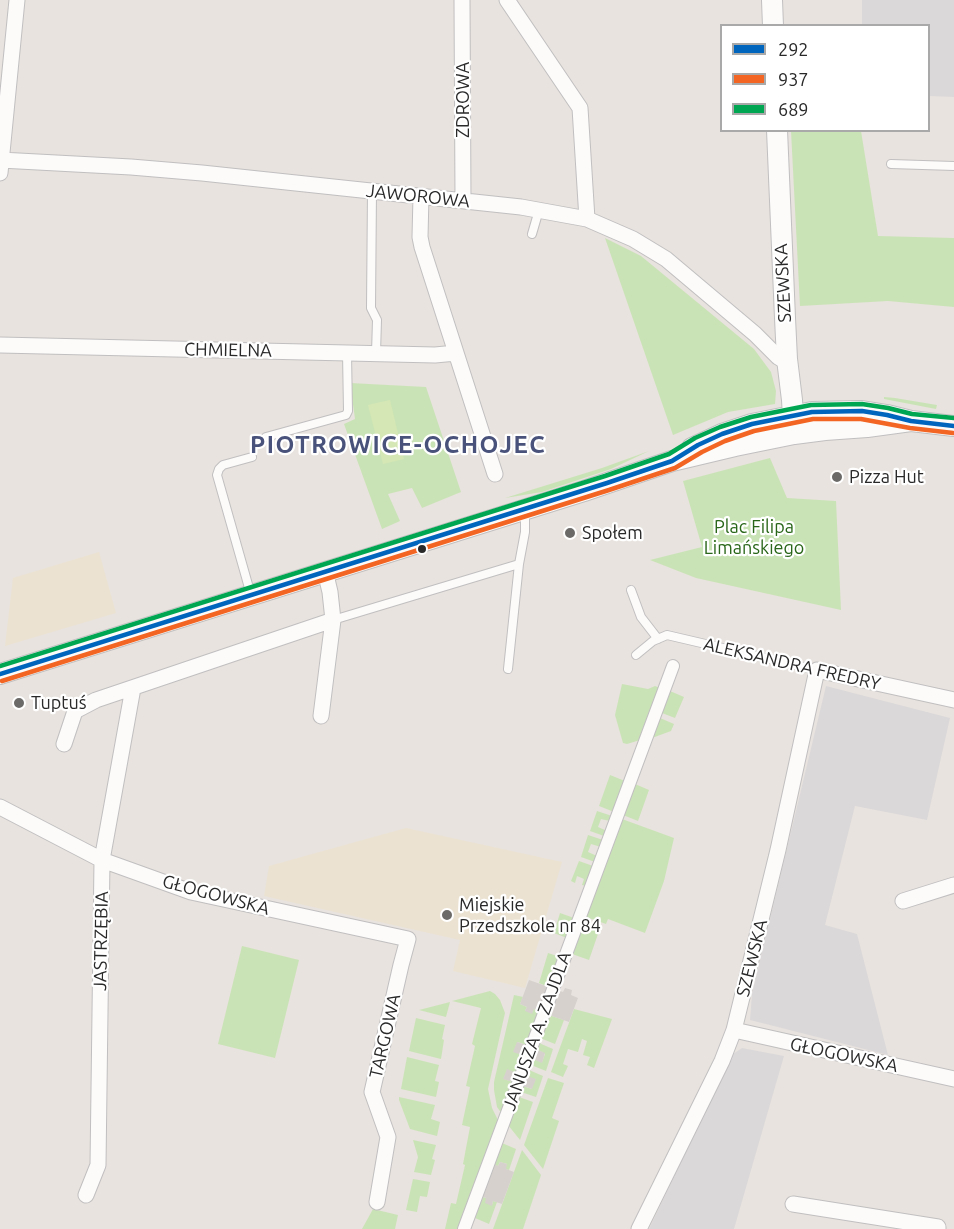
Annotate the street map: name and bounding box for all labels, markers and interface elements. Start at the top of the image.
legend [720,24,930,132]
text: 292 [778,39,808,59]
street label: ZDROWA [452,62,474,138]
text: 937 [778,69,808,89]
text: 689 [778,99,808,119]
street label: JAWOROWA [365,180,471,212]
street label: SZEWSKA [770,243,796,323]
street label: CHMIELNA [184,338,272,362]
district label: PIOTROWICE-OCHOJEC [250,431,546,459]
place label: Pizza Hut [849,466,924,488]
marker: Pizza Hut [830,470,844,484]
park label: Plac Filipa Limańskiego [704,516,804,558]
place label: Społem [582,522,643,544]
marker: Społem [563,526,577,540]
unlabelled marker [416,543,428,555]
street label: ALEKSANDRA FREDRY [701,633,883,695]
place label: Tuptuś [31,692,86,714]
marker: Tuptuś [12,696,26,710]
street label: GŁOGOWSKA [160,870,272,920]
street label: JASTRZĘBIA [89,891,113,991]
place label: Miejskie Przedszkole nr 84 [459,894,601,936]
marker: Miejskie Przedszkole nr 84 [440,908,454,922]
street label: SZEWSKA [732,917,772,999]
street label: JANUSZA A. ZAJDLA [498,948,576,1114]
street label: TARGOWA [365,992,405,1080]
street label: GŁOGOWSKA [788,1033,900,1077]

